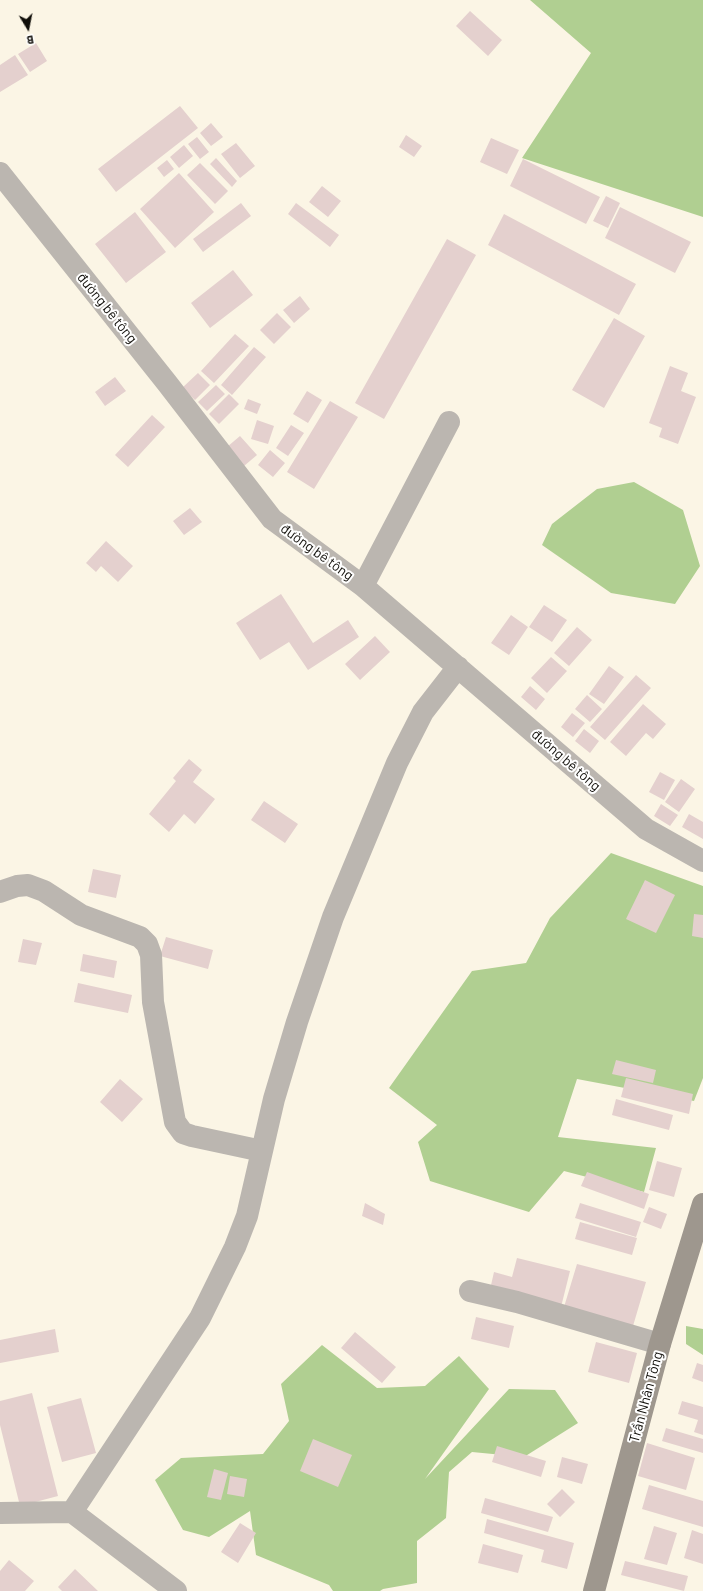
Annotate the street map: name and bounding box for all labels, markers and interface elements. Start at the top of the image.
north arrow [8,8,48,48]
text: B [26,33,35,47]
street label: đường bê tông [73,269,141,347]
street label: đường bê tông [277,520,357,584]
street label: đường bê tông [528,726,604,794]
street label: Trần Nhân Tông [626,1350,666,1444]

